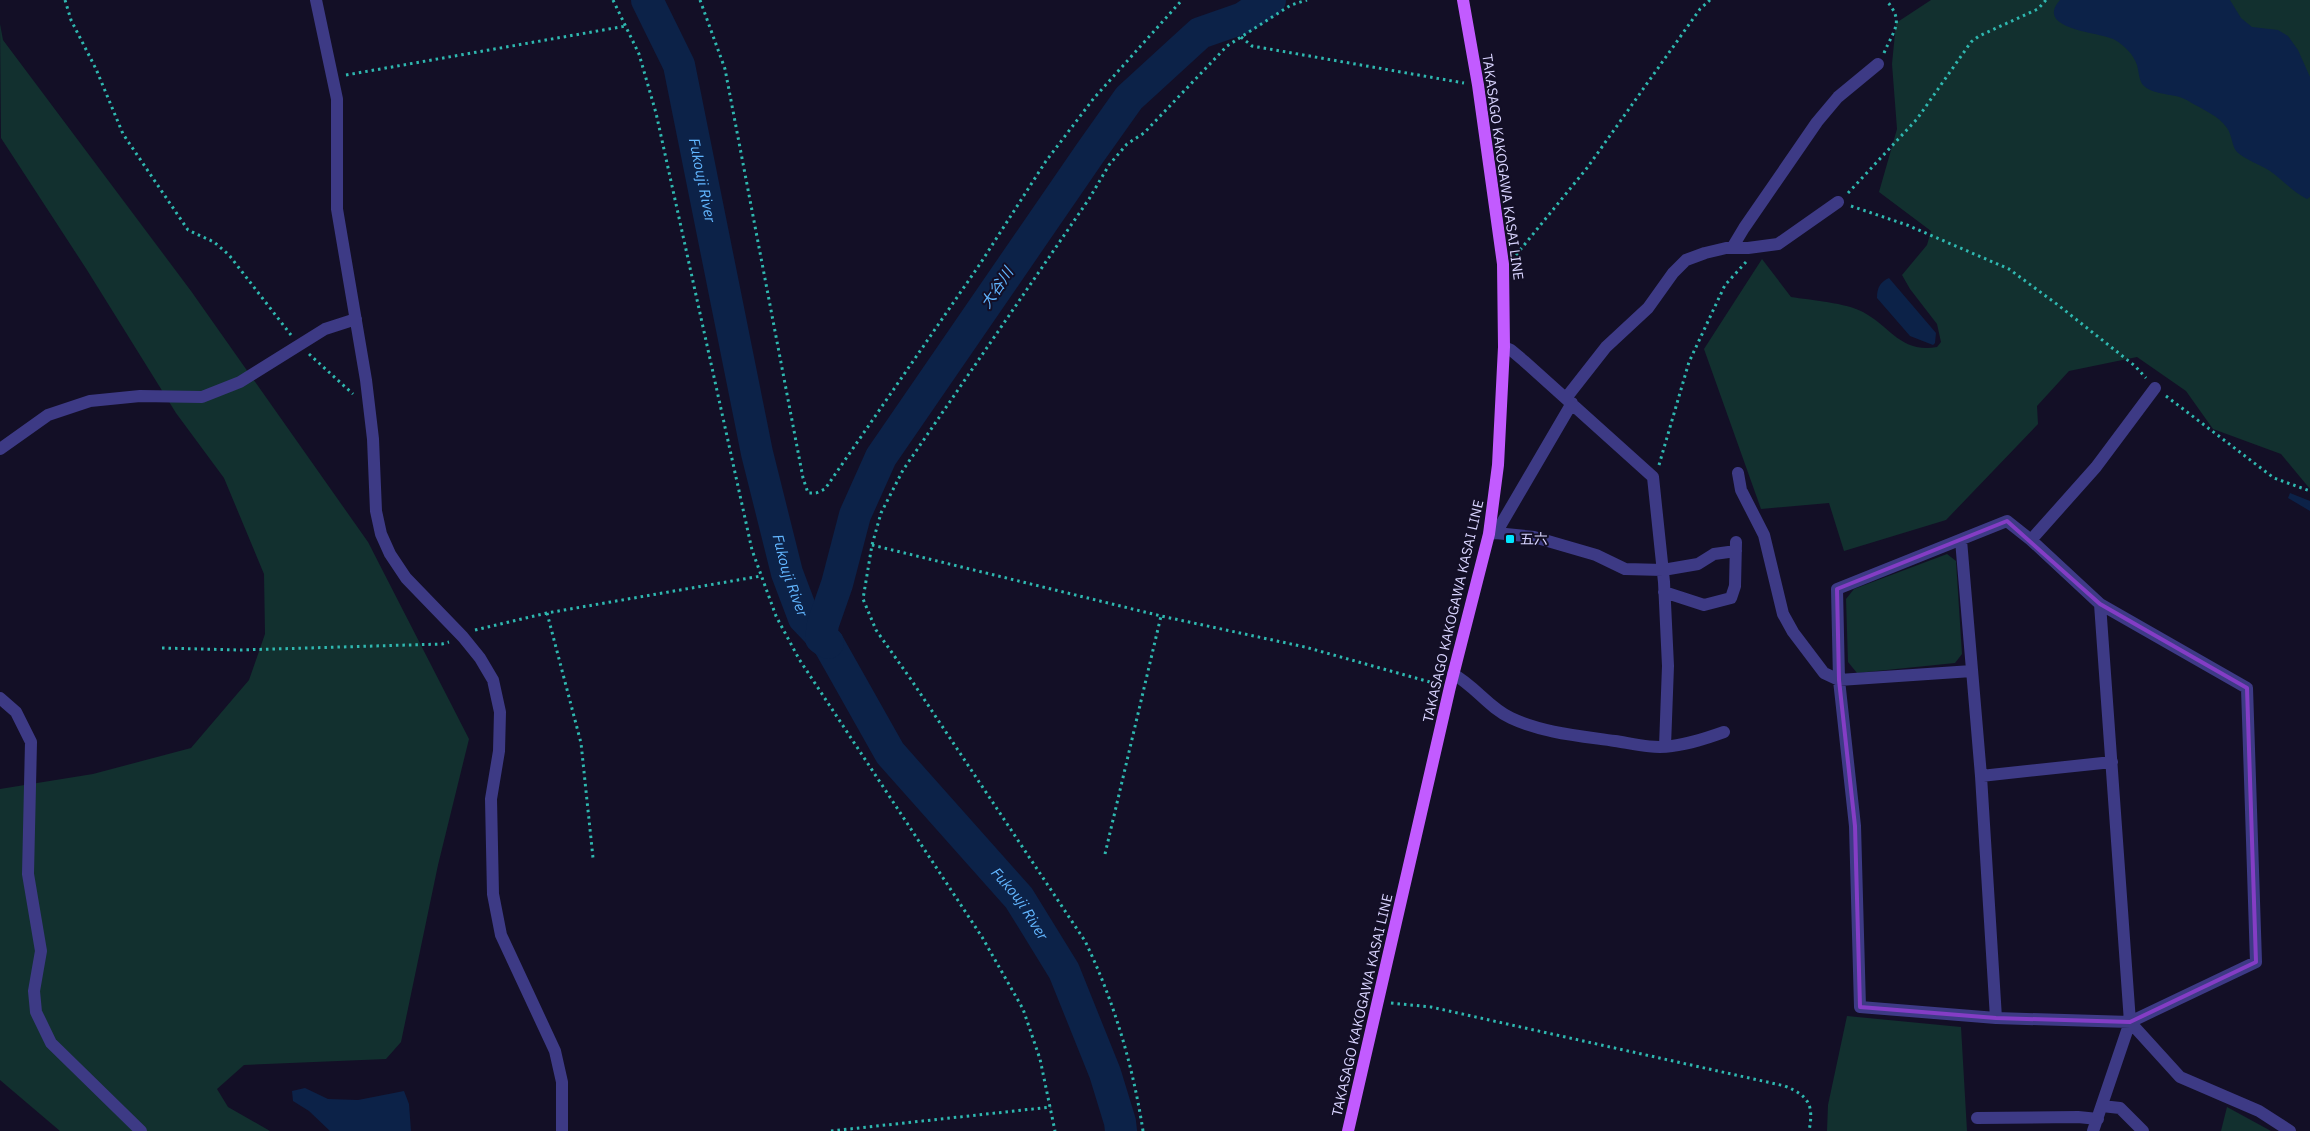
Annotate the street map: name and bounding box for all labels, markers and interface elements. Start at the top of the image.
street label: TAKASAGO KAKOGAWA KASAI LINE [1478,53,1528,281]
water label: Fukouji River [685,136,720,224]
water label: 大谷川 [976,262,1018,312]
street label: TAKASAGO KAKOGAWA KASAI LINE [1419,498,1487,724]
place label: 五六 [1520,530,1548,548]
water label: Fukouji River [769,532,813,620]
marker: 五六 [1504,533,1516,545]
water label: Fukouji River [987,863,1053,944]
street label: TAKASAGO KAKOGAWA KASAI LINE [1328,892,1396,1118]

